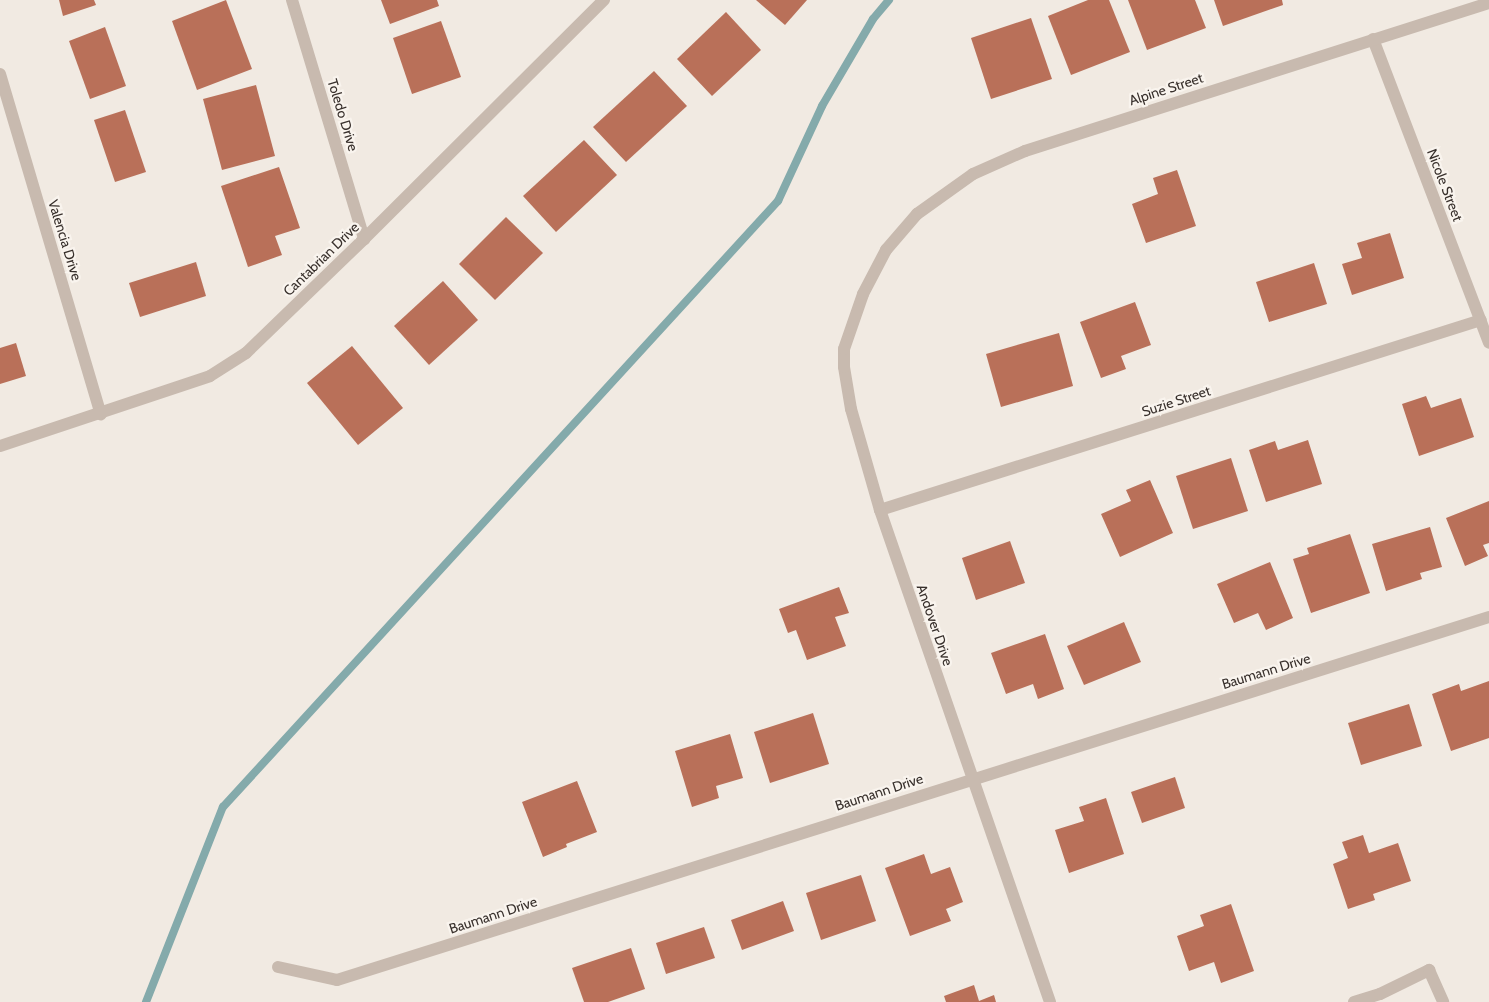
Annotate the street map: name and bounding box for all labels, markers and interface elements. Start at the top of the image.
street label: Alpine Street [1127,69,1205,109]
street label: Toledo Drive [324,77,362,153]
street label: Nicole Street [1424,146,1466,224]
street label: Valencia Drive [45,198,85,282]
street label: Cantabrian Drive [280,219,362,299]
street label: Suzie Street [1140,382,1212,420]
street label: Andover Drive [913,582,957,668]
street label: Baumann Drive [1220,650,1312,692]
street label: Baumann Drive [833,770,925,814]
street label: Baumann Drive [447,893,539,937]

